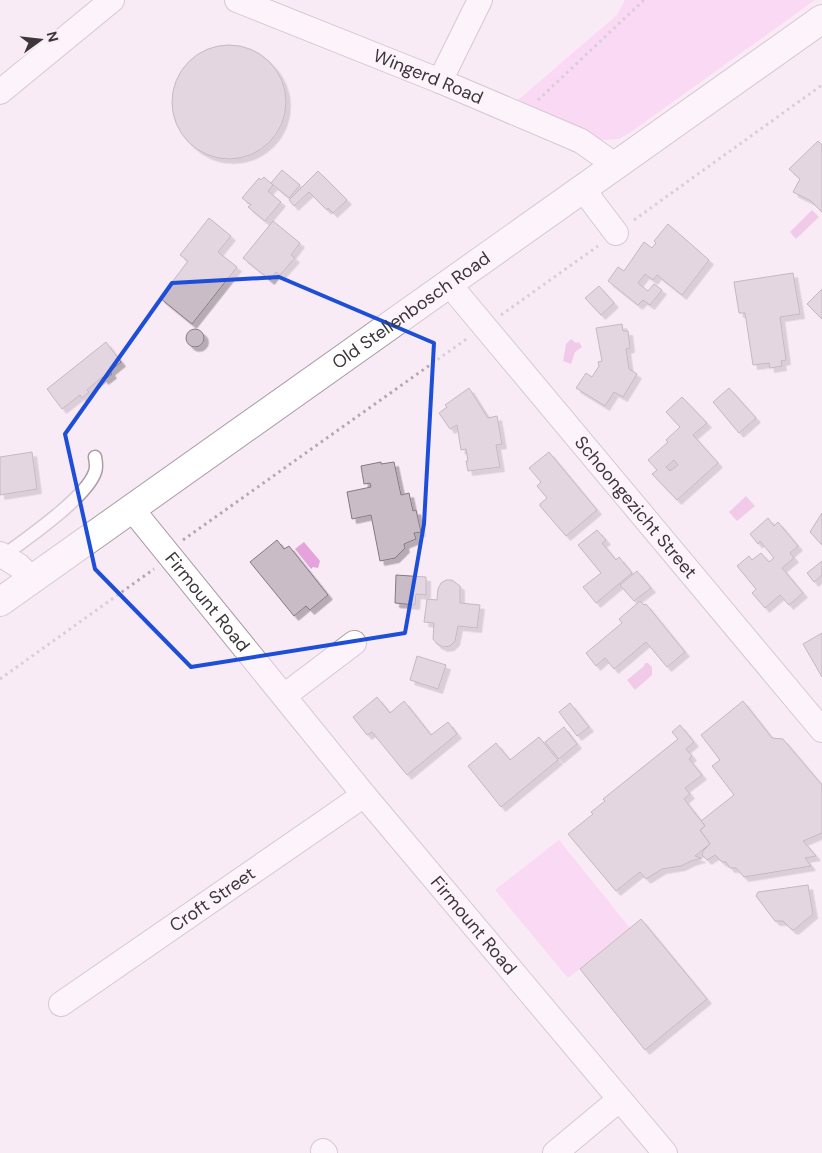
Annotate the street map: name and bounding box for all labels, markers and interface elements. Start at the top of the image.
north arrow [15,15,65,65]
text: N [43,29,63,44]
street label: Wingerd Road [370,44,487,110]
street label: Old Stellenbosch Road [327,246,495,375]
street label: Schoongezicht Street [569,431,702,584]
street label: Firmount Road [160,547,255,657]
street label: Croft Street [165,862,260,938]
street label: Firmount Road [425,871,522,980]

